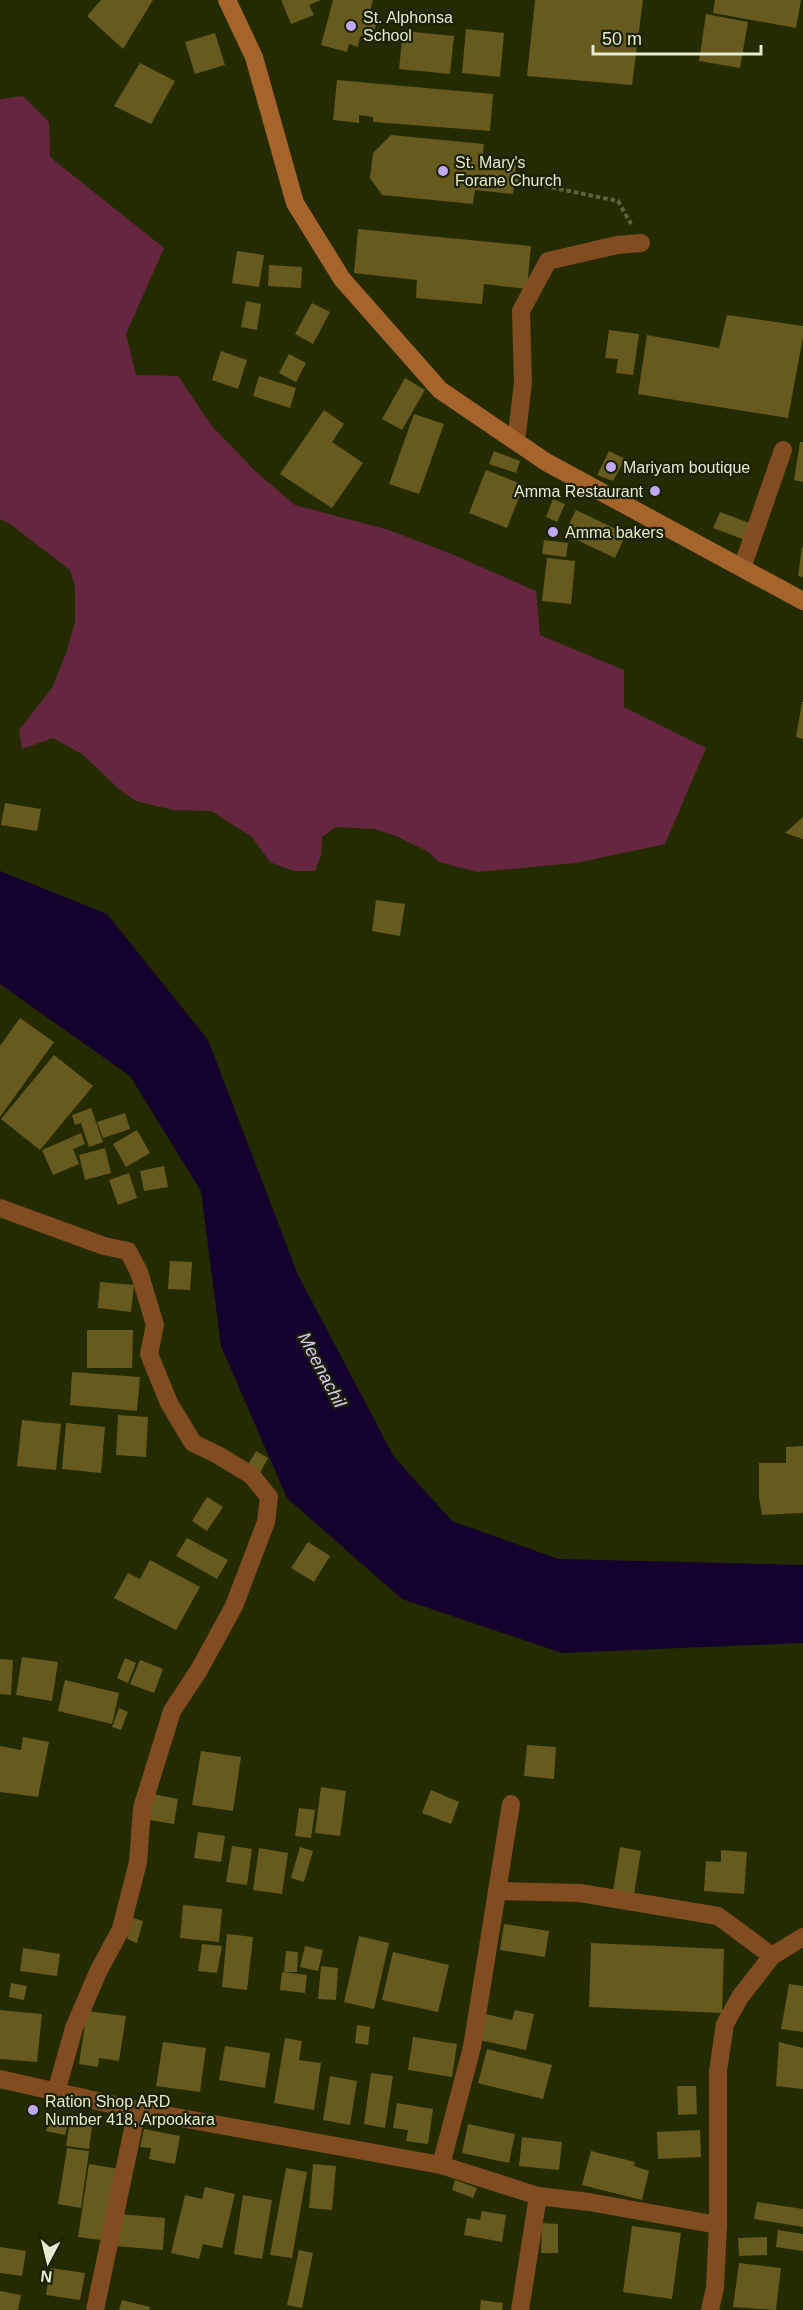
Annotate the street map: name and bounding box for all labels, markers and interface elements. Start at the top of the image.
place label: St. Alphonsa School [363,9,453,44]
scale bar [593,18,761,56]
marker: St. Alphonsa School [344,19,358,33]
text: 50 m [602,29,642,49]
place label: St. Mary's Forane Church [455,154,562,189]
marker: St. Mary's Forane Church [436,164,450,178]
place label: Mariyam boutique [623,459,750,476]
marker: Mariyam boutique [604,460,618,474]
place label: Amma Restaurant [514,483,644,500]
marker: Amma Restaurant [648,484,662,498]
place label: Amma bakers [565,524,664,541]
marker: Amma bakers [546,525,560,539]
water label: Meenachil [294,1329,351,1412]
place label: Ration Shop ARD Number 418, Arpookara [45,2093,215,2128]
marker: Ration Shop ARD Number 418, Arpookara [26,2103,40,2117]
north arrow [18,2232,78,2292]
text: N [39,2267,53,2286]

